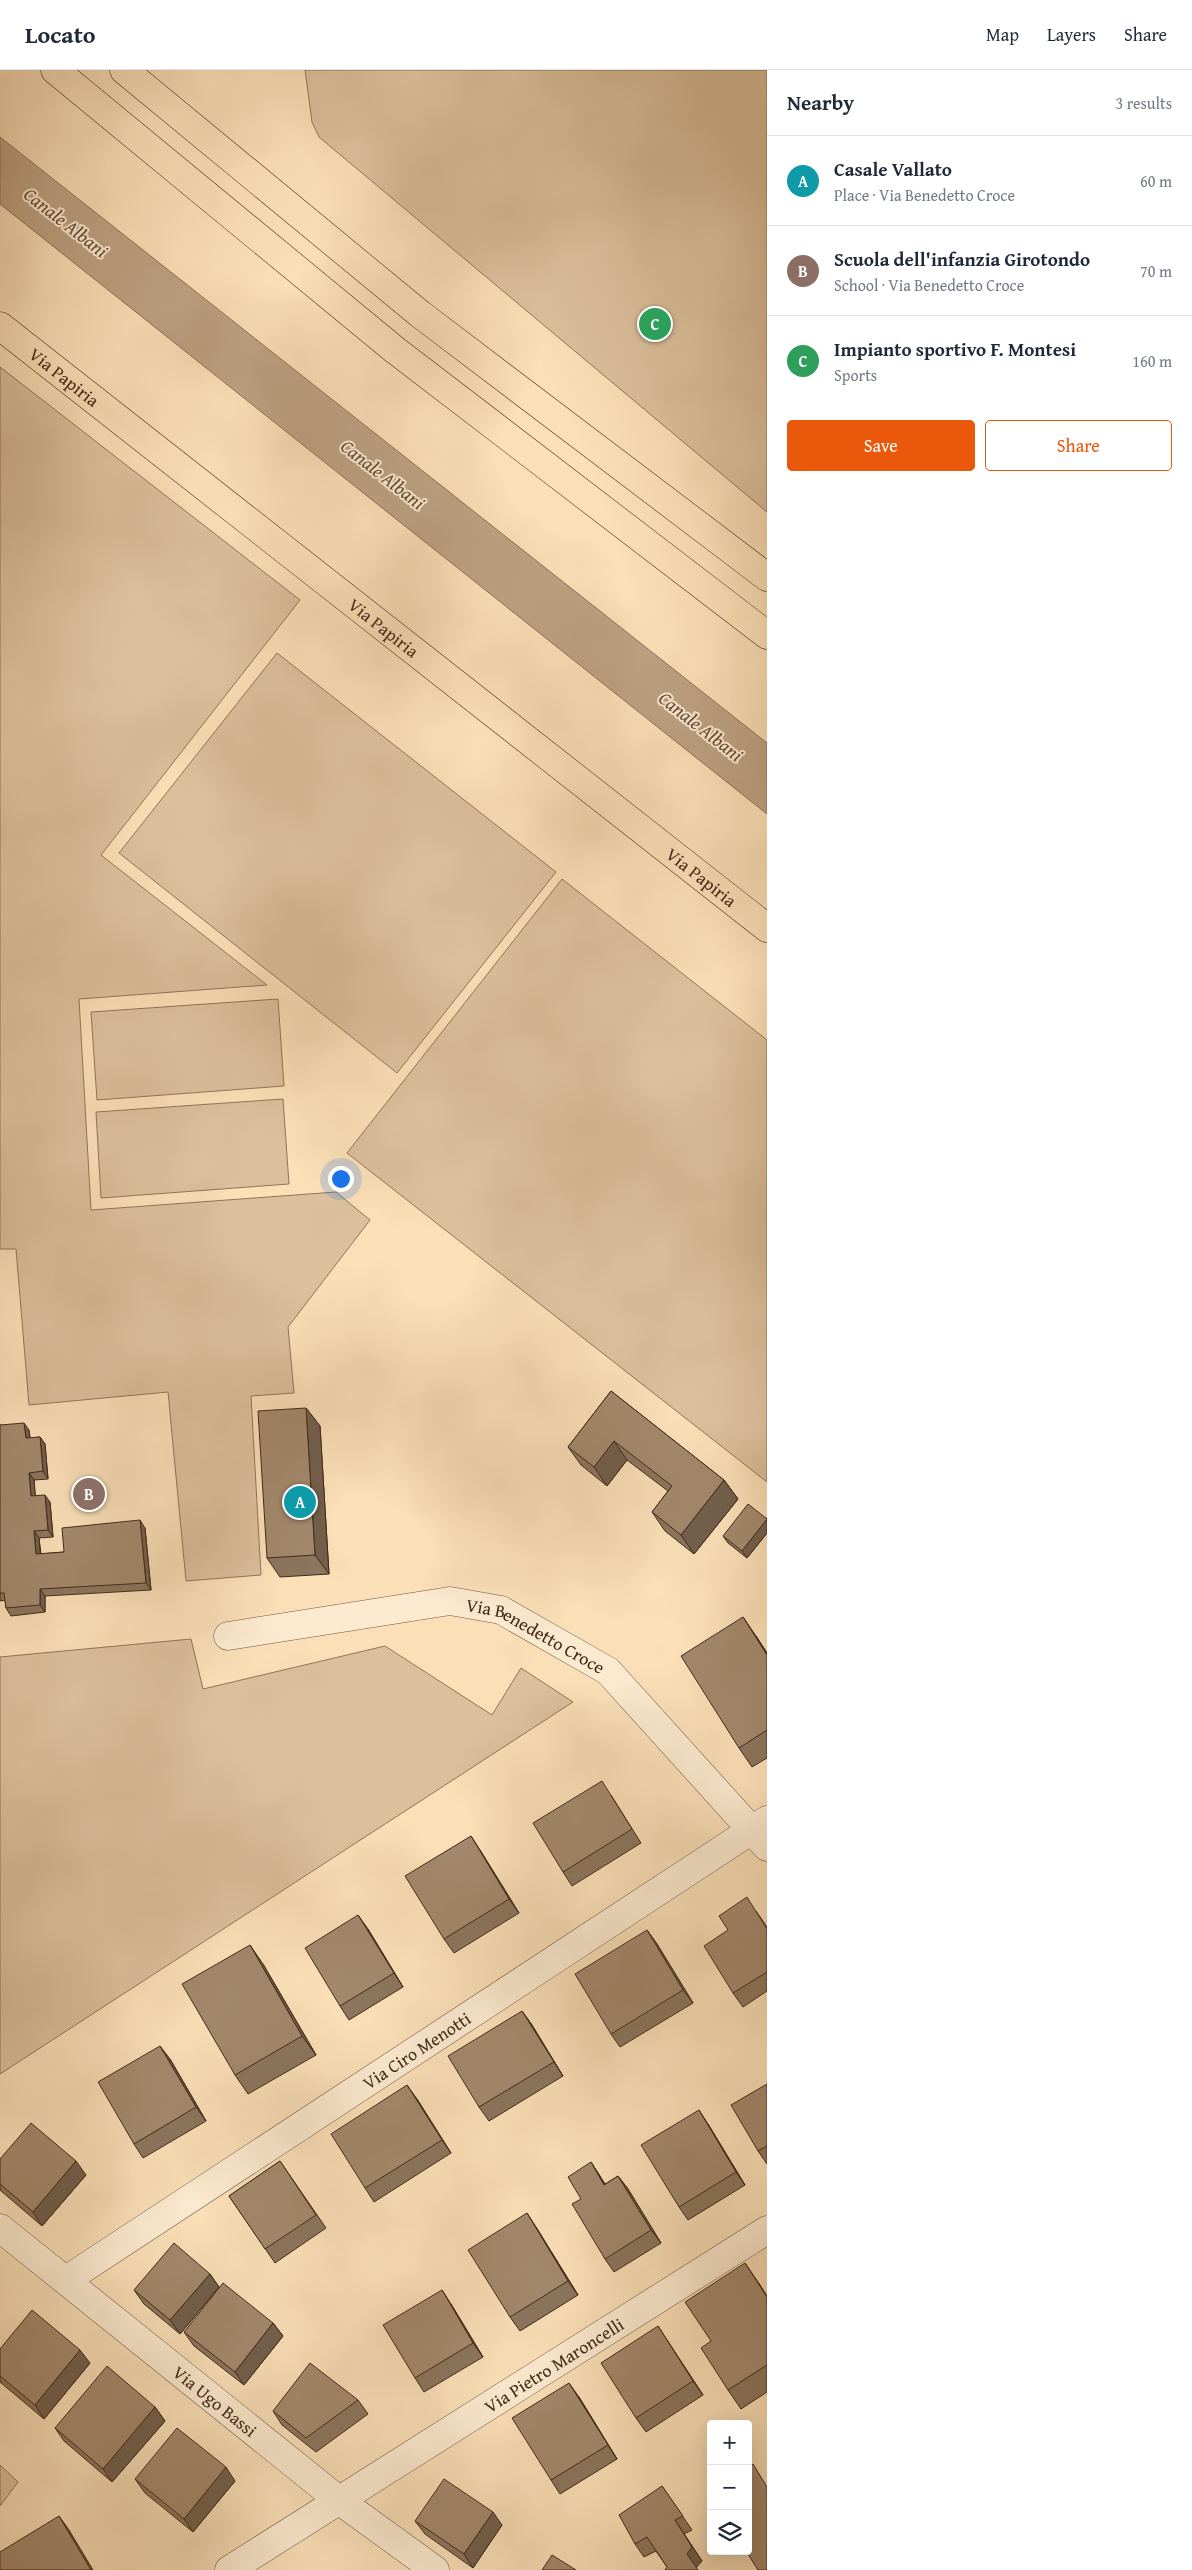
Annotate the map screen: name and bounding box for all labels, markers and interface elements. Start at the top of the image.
text: Locato [25,17,96,52]
text: Map [986,21,1019,48]
text: Layers [1047,21,1096,48]
text: Share [1124,21,1167,48]
text: Nearby [787,87,854,118]
text: 3 results [1115,91,1172,115]
text: Casale Vallato [834,155,952,183]
text: A [798,169,808,193]
text: 60 m [1140,169,1172,193]
water label: Canale Albani [18,180,114,264]
text: Place · Via Benedetto Croce [834,183,1015,207]
text: Scuola dell'infanzia Girotondo [834,245,1090,273]
text: B [798,259,808,283]
text: 70 m [1140,259,1172,283]
text: School · Via Benedetto Croce [834,273,1024,297]
pin: C [639,305,671,343]
text: Impianto sportivo F. Montesi [834,335,1076,363]
street label: Via Papiria [23,340,106,413]
text: C [798,349,808,373]
text: 160 m [1132,349,1172,373]
text: Sports [834,363,877,387]
button: Save [787,420,975,471]
button: Share [985,420,1172,471]
water label: Canale Albani [335,432,431,516]
street label: Via Papiria [343,591,425,664]
water label: Canale Albani [653,684,749,768]
street label: Via Papiria [661,840,743,913]
your location [328,1166,354,1192]
pin: B [73,1475,105,1513]
pin: A [284,1483,316,1521]
street label: Via Benedetto Croce [464,1591,610,1680]
street label: Via Ciro Menotti [357,2005,476,2096]
street label: Via Pietro Maroncelli [479,2311,629,2419]
street label: Via Ugo Bassi [167,2359,263,2443]
map controls [707,2420,752,2555]
button: + [707,2420,752,2465]
button: − [707,2465,752,2510]
button: layers [707,2510,752,2555]

